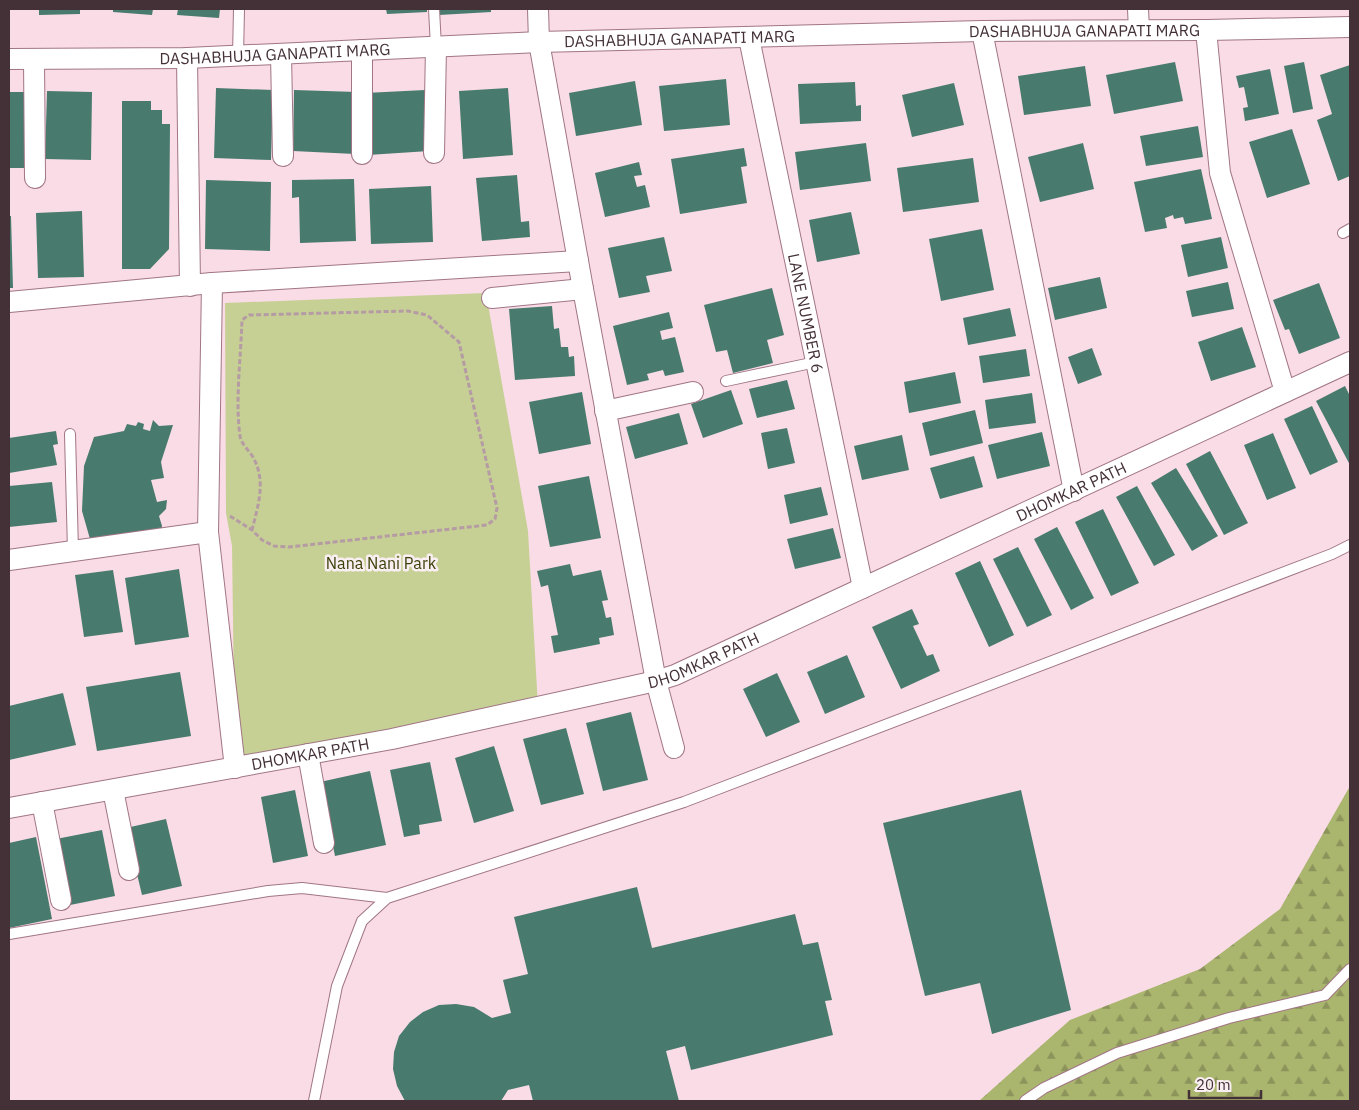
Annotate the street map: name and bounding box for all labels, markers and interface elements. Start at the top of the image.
street label: DASHABHUJA GANAPATI MARG [969,20,1200,41]
street label: DASHABHUJA GANAPATI MARG [564,26,795,51]
street label: DASHABHUJA GANAPATI MARG [159,39,391,68]
street label: LANE NUMBER 6 [784,252,828,375]
street label: DHOMKAR PATH [1013,457,1130,526]
park label: Nana Nani Park [326,553,437,573]
street label: DHOMKAR PATH [646,627,762,693]
street label: DHOMKAR PATH [250,733,371,774]
scale bar [1189,1068,1262,1100]
text: 20 m [1196,1075,1231,1094]

